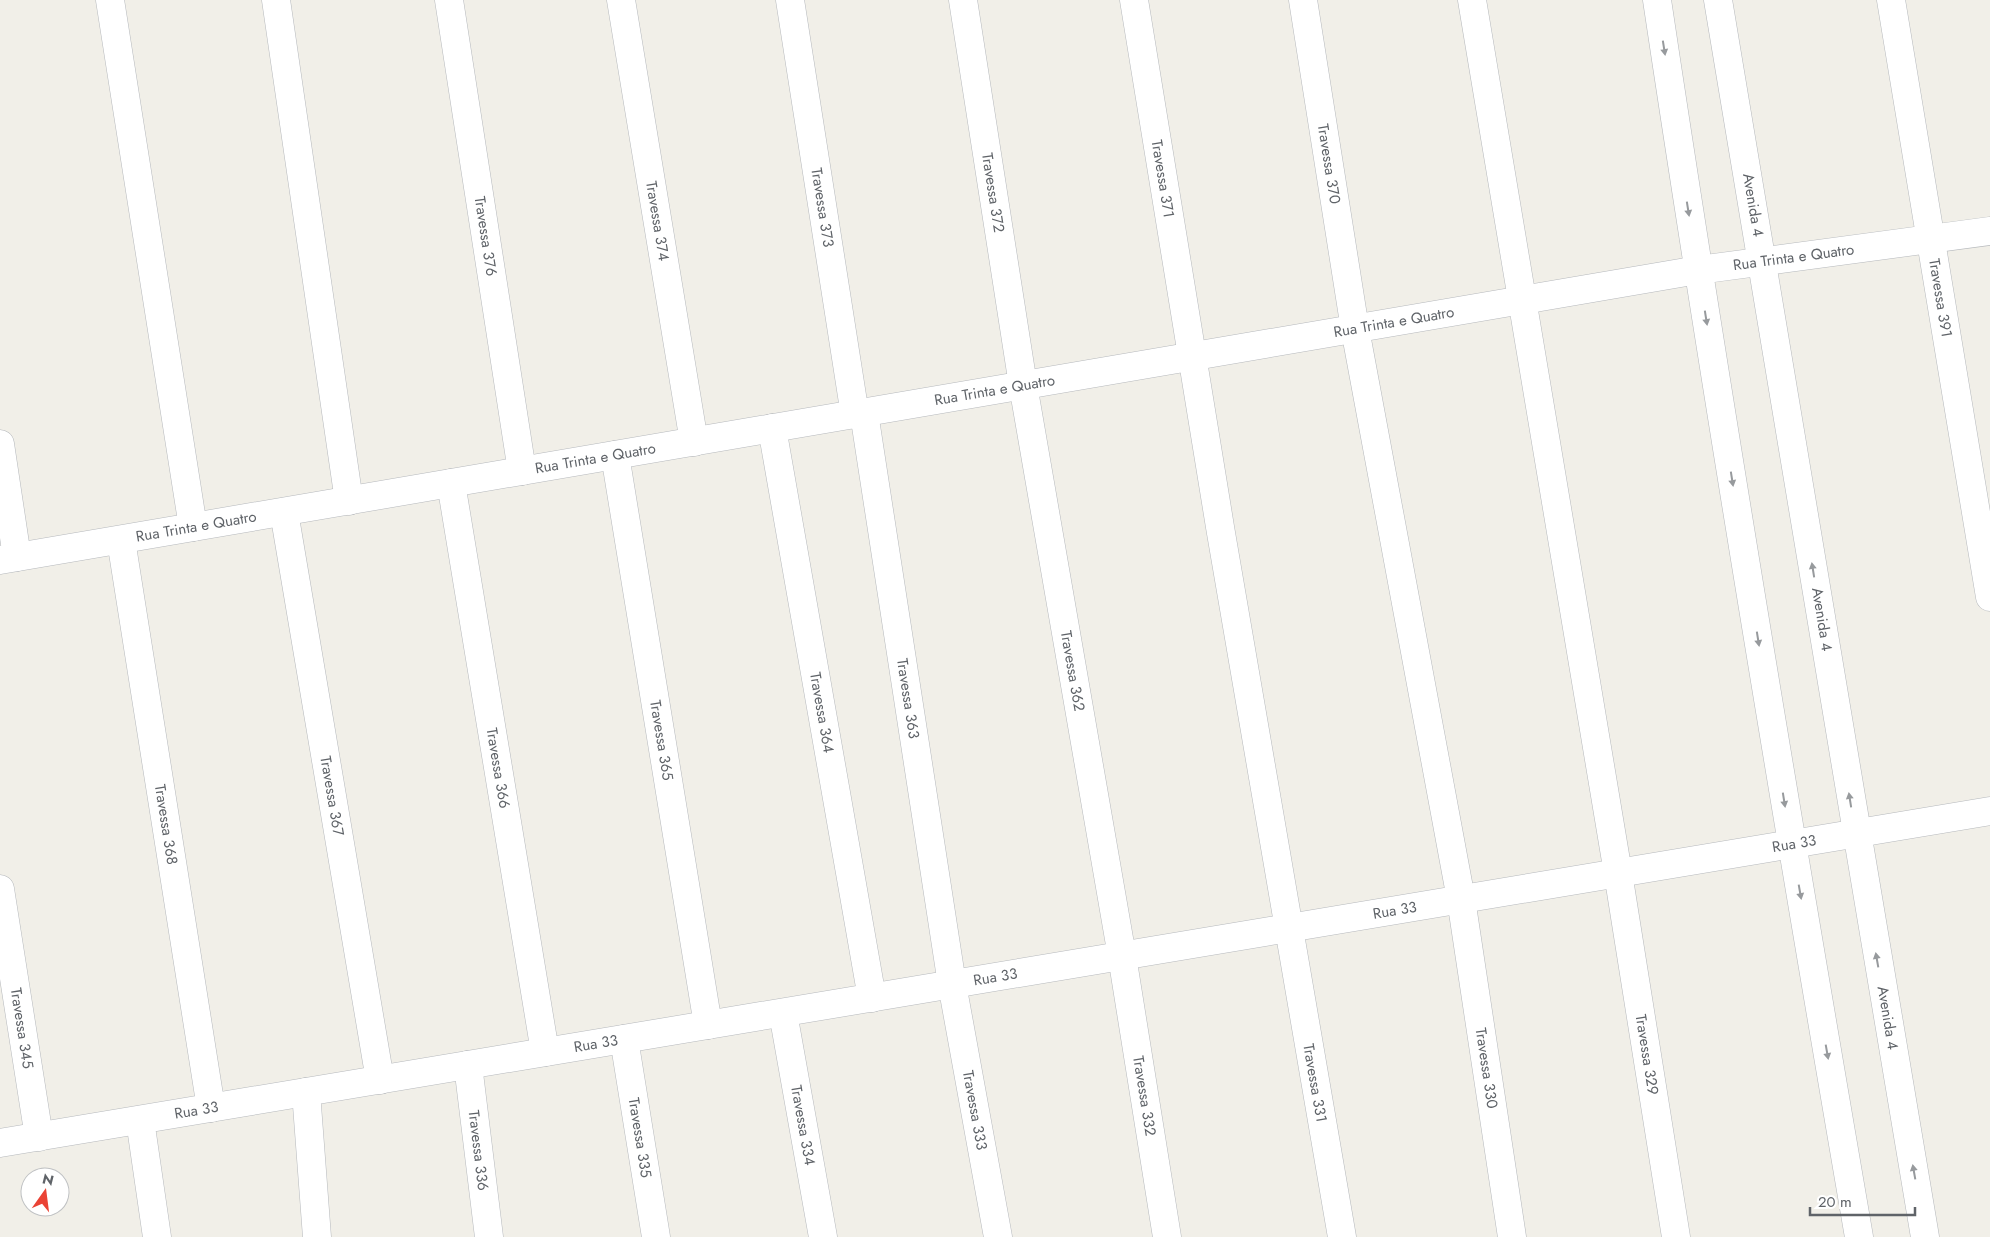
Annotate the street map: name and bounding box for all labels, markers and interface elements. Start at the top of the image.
one-way arrow [1660,41,1668,57]
street label: Travessa 370 [1312,122,1346,206]
street label: Travessa 371 [1146,138,1180,219]
street label: Travessa 372 [976,151,1010,234]
street label: Travessa 373 [805,166,840,249]
street label: Avenida 4 [1737,172,1769,239]
street label: Travessa 374 [640,179,675,263]
street label: Travessa 376 [469,195,503,278]
one-way arrow [1685,201,1693,217]
street label: Rua Trinta e Quatro [1732,238,1856,276]
street label: Travessa 391 [1923,257,1958,339]
street label: Rua Trinta e Quatro [1332,301,1456,343]
one-way arrow [1702,311,1710,327]
street label: Rua Trinta e Quatro [933,369,1057,411]
street label: Rua Trinta e Quatro [533,437,657,479]
one-way arrow [1728,471,1736,487]
street label: Rua Trinta e Quatro [134,505,258,548]
one-way arrow [1809,562,1817,578]
street label: Avenida 4 [1806,586,1838,653]
street label: Travessa 362 [1055,629,1090,713]
one-way arrow [1754,631,1762,647]
street label: Travessa 363 [891,657,925,740]
street label: Travessa 364 [804,671,840,755]
street label: Travessa 365 [644,698,679,782]
street label: Travessa 366 [481,726,516,810]
street label: Travessa 367 [314,754,350,838]
street label: Travessa 368 [149,783,183,866]
one-way arrow [1846,791,1854,807]
one-way arrow [1780,792,1788,808]
street label: Rua 33 [1770,829,1818,858]
one-way arrow [1796,885,1804,901]
street label: Rua 33 [1371,896,1418,925]
one-way arrow [1873,951,1881,967]
street label: Rua 33 [972,962,1019,991]
street label: Avenida 4 [1872,984,1904,1052]
street label: Travessa 345 [5,986,39,1070]
street label: Travessa 329 [1630,1013,1664,1097]
street label: Travessa 330 [1470,1026,1503,1110]
street label: Rua 33 [572,1029,619,1058]
street label: Travessa 331 [1297,1042,1333,1124]
one-way arrow [1824,1045,1832,1061]
street label: Travessa 332 [1127,1054,1162,1138]
street label: Travessa 333 [957,1069,993,1152]
street label: Travessa 334 [785,1083,821,1167]
street label: Rua 33 [173,1096,220,1125]
street label: Travessa 335 [623,1096,657,1179]
street label: Travessa 336 [463,1109,494,1192]
one-way arrow [1909,1163,1917,1179]
north arrow [20,1167,70,1217]
text: N [40,1168,56,1190]
scale bar [1810,1184,1915,1216]
text: 20 m [1818,1191,1852,1213]

